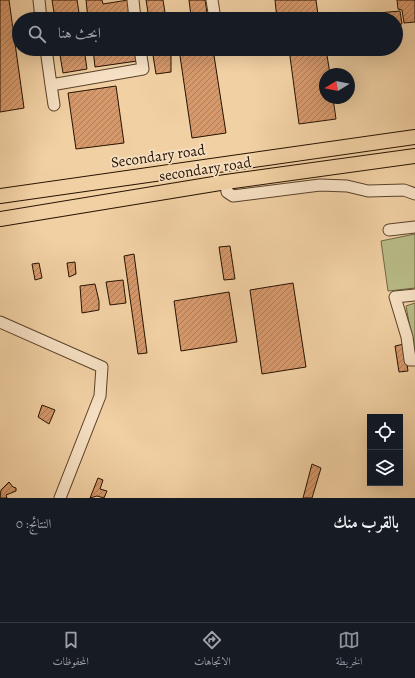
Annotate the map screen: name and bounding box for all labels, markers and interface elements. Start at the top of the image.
search box [12,12,403,56]
icon: search [26,23,48,45]
text: ابحث هنا [58,23,101,43]
north arrow [319,68,355,104]
street label: Secondary road [110,139,207,173]
street label: secondary road [157,152,254,186]
map controls [367,414,403,486]
button: locate [367,414,403,450]
button: layers [367,450,403,486]
text: بالقرب منك [333,511,399,534]
text: النتائج: 0 [16,515,51,532]
tab: المحفوظات [53,629,89,672]
tab: الاتجاهات [194,629,231,672]
tab: الخريطة [336,629,362,672]

